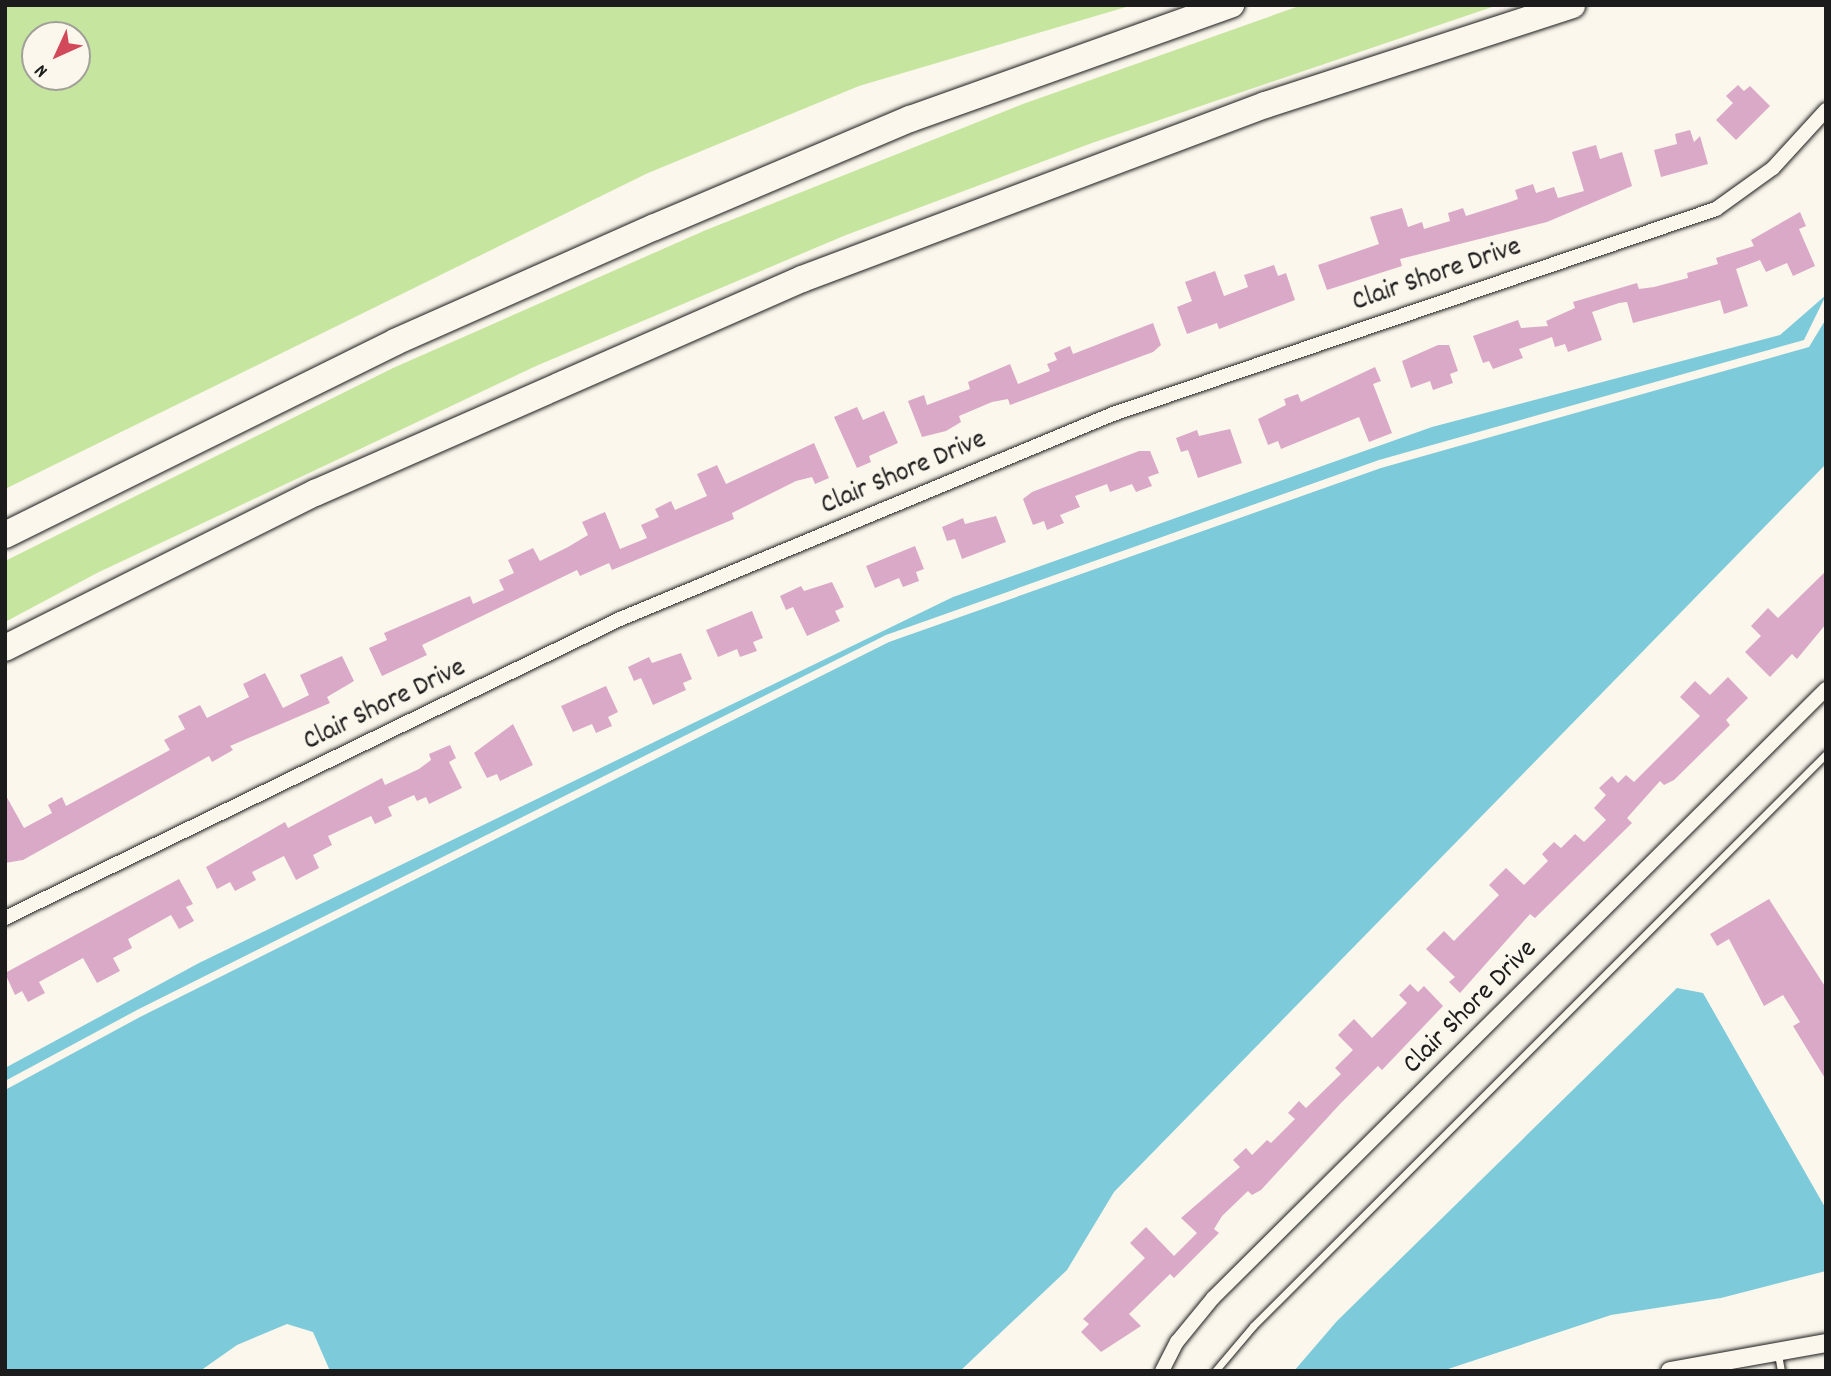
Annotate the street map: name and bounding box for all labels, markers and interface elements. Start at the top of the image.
north arrow [21,21,91,91]
text: N [29,57,55,83]
street label: Clair Shore Drive [1348,231,1526,321]
street label: Clair Shore Drive [816,424,992,524]
street label: Clair Shore Drive [298,652,472,760]
street label: Clair Shore Drive [1397,934,1545,1082]

